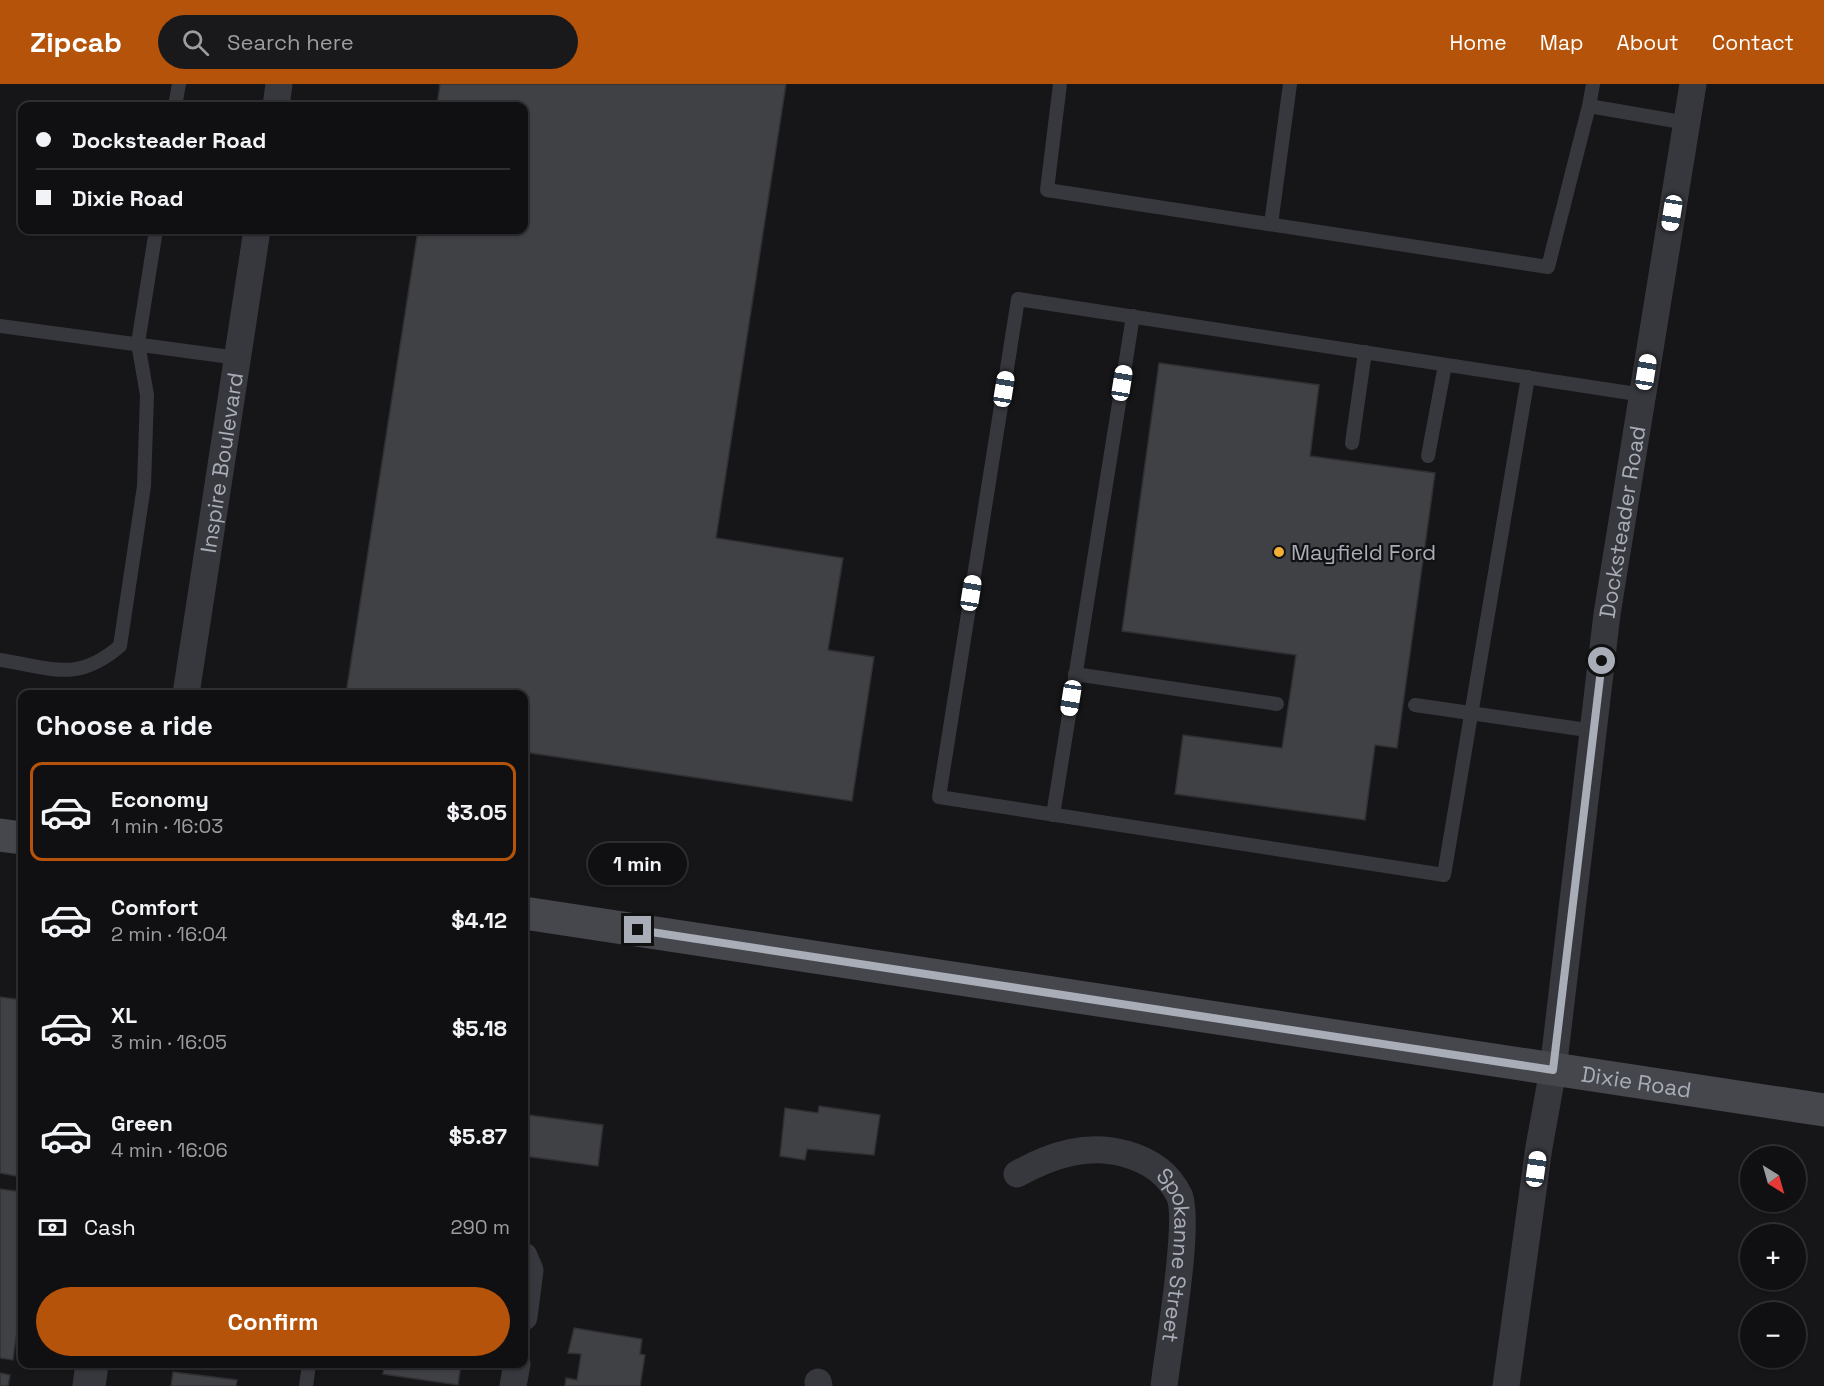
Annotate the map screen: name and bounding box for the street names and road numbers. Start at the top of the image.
street label: Inspire Boulevard [194,370,249,555]
street label: Docksteader Road [1593,424,1651,620]
street label: Dixie Road [1579,1059,1693,1104]
street label: Spokanne Street [1151,1161,1197,1344]

